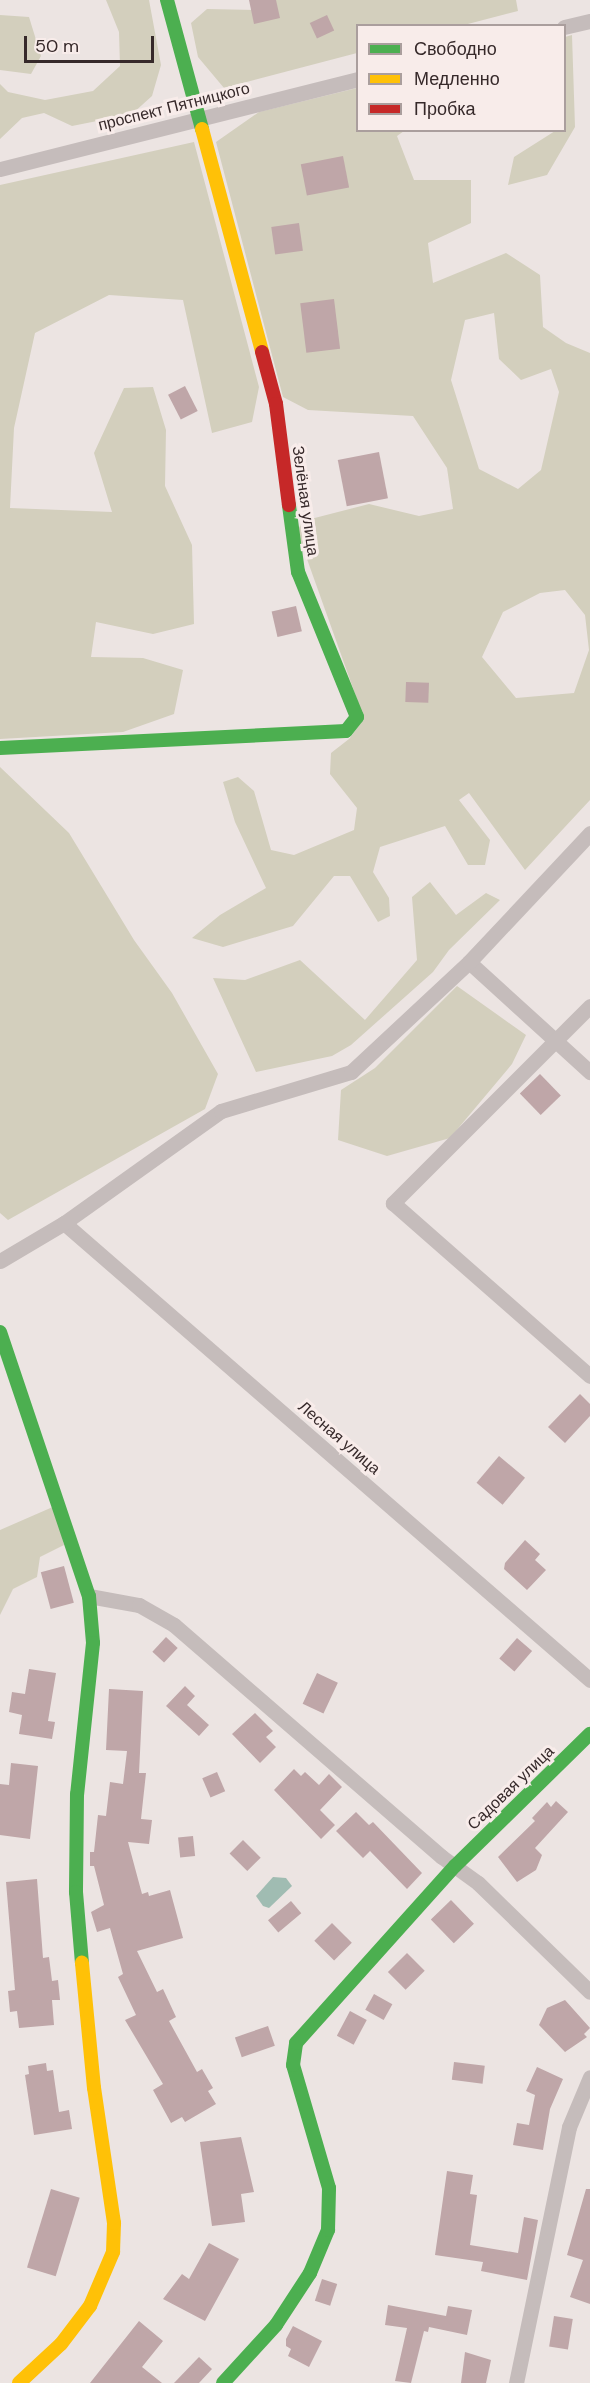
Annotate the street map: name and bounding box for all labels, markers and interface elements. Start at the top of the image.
scale bar [27,24,158,62]
legend [356,24,566,132]
text: 50 m [35,34,79,58]
text: Свободно [414,37,497,61]
text: Медленно [414,67,500,91]
street label: проспект Пятницкого [96,79,252,135]
text: Пробка [414,97,476,121]
street label: Зелёная улица [288,445,322,557]
street label: Лесная улица [294,1397,384,1479]
street label: Садовая улица [464,1742,558,1834]

